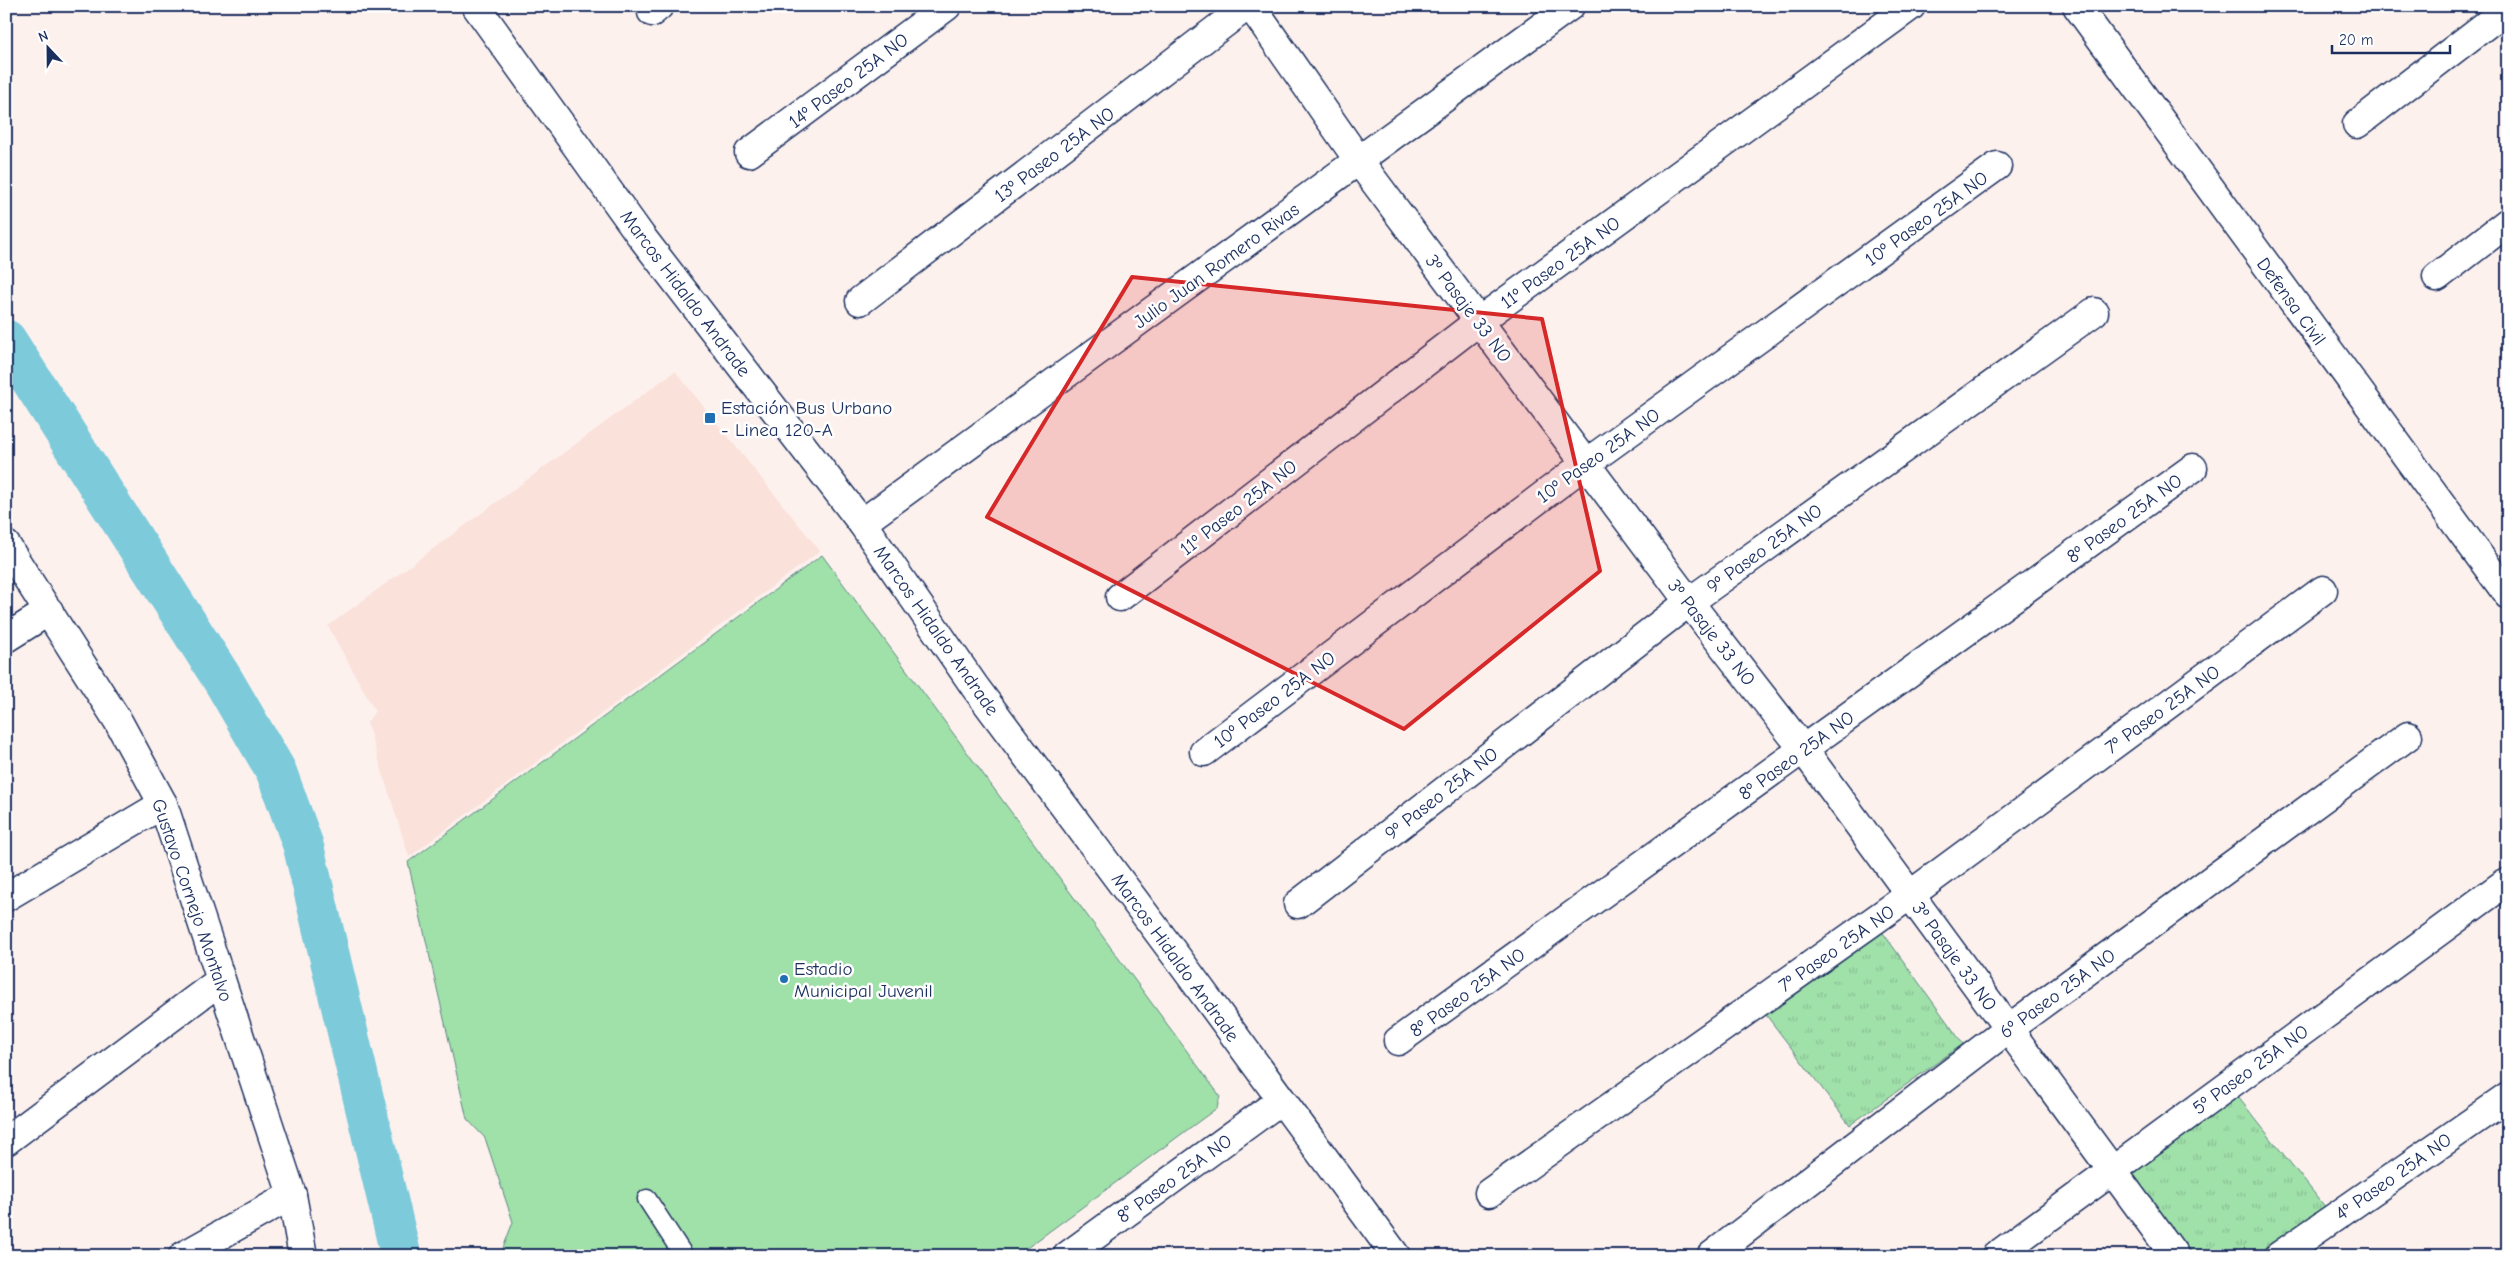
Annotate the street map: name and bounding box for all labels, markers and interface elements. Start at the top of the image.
north arrow [22,22,72,72]
scale bar [2332,22,2449,54]
text: N [36,27,51,46]
street label: 14º Paseo 25A NO [784,29,913,133]
text: 20 m [2339,31,2373,49]
street label: 13º Paseo 25A NO [990,103,1119,207]
street label: 10º Paseo 25A NO [1861,167,1992,271]
street label: Julio Juan Romero Rivas [1130,198,1304,333]
street label: Marcos Hidaldo Andrade [615,206,755,381]
street label: 11º Paseo 25A NO [1496,212,1625,314]
street label: 3º Pasaje 33 NO [1421,250,1516,367]
street label: Defensa Civil [2252,254,2330,350]
place label: Estación Bus Urbano - Linea 120-A [721,397,892,441]
street label: 10º Paseo 25A NO [1533,404,1664,508]
marker: Estación Bus Urbano - Linea 120-A [703,411,717,425]
street label: 11º Paseo 25A NO [1176,455,1302,560]
street label: 8º Paseo 25A NO [2063,470,2187,568]
street label: 9º Paseo 25A NO [1702,499,1827,598]
street label: Marcos Hidaldo Andrade [869,541,1003,720]
street label: 3º Pasaje 33 NO [1663,575,1760,690]
street label: 10º Paseo 25A NO [1209,647,1340,753]
street label: 7º Paseo 25A NO [2101,661,2224,759]
street label: 8º Paseo 25A NO [1735,707,1859,805]
street label: 9º Paseo 25A NO [1381,743,1503,845]
street label: Gustavo Cornejo Montalvo [147,796,237,1005]
street label: Marcos Hidaldo Andrade [1107,869,1244,1046]
street label: 3º Pasaje 33 NO [1907,898,2001,1015]
street label: 7º Paseo 25A NO [1774,901,1899,997]
street label: 8º Paseo 25A NO [1406,944,1530,1042]
street label: 6º Paseo 25A NO [1995,944,2120,1043]
place label: Estadio Municipal Juvenil [794,958,933,1002]
marker: Estadio Municipal Juvenil [778,973,790,985]
street label: 5º Paseo 25A NO [2188,1020,2313,1119]
street label: 4º Paseo 25A NO [2331,1129,2456,1225]
street label: 8° Paseo 25A NO [1113,1130,1236,1228]

